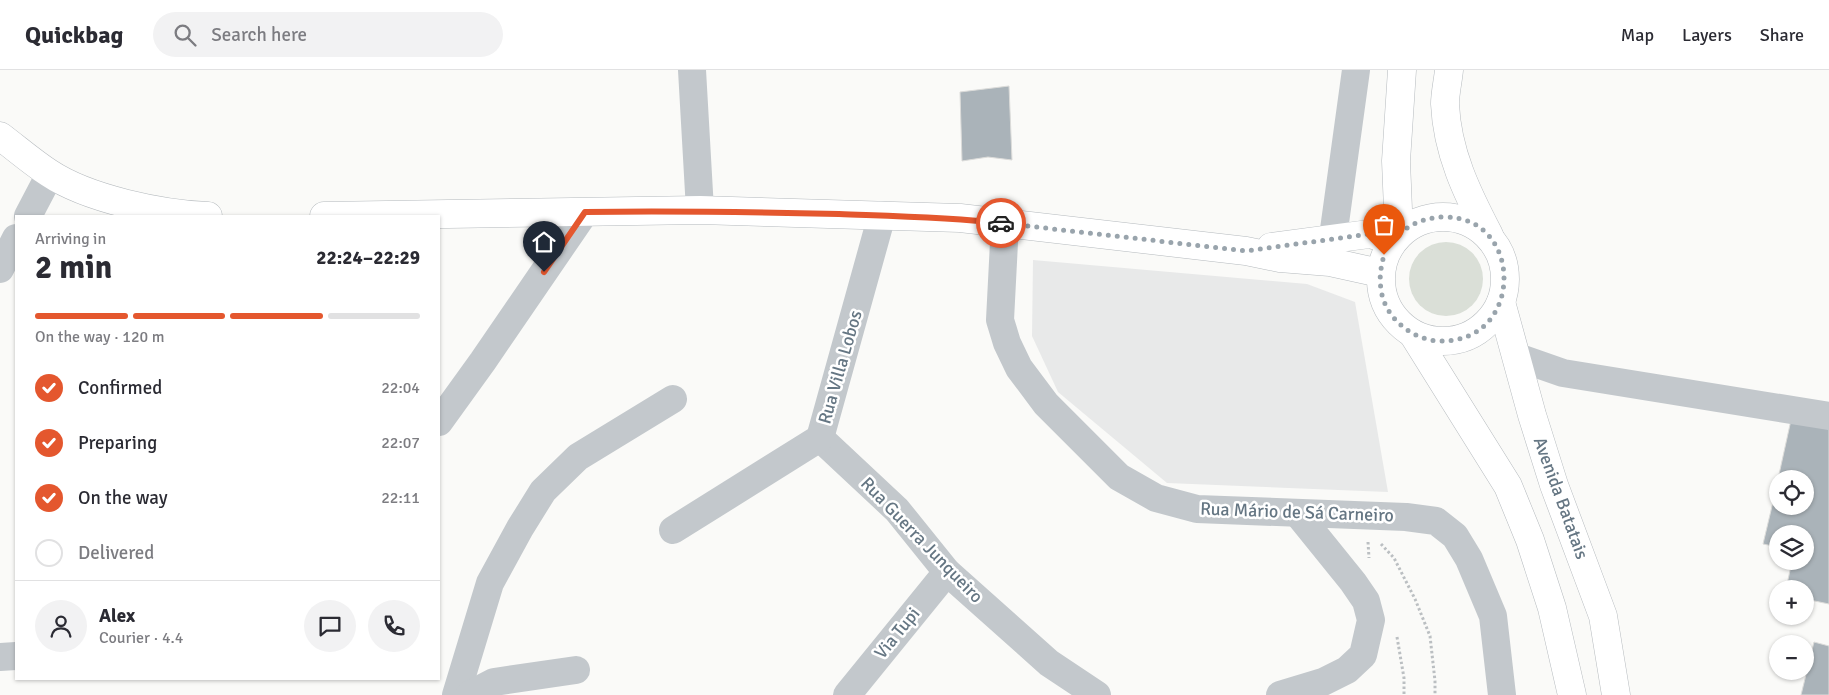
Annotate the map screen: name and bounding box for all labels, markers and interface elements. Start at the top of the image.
search box [153,12,503,57]
text: Quickbag [25,20,123,50]
icon: search [171,21,199,49]
text: Search here [211,23,307,47]
text: Map [1621,24,1654,46]
text: Layers [1682,24,1732,46]
text: Share [1760,24,1804,46]
courier [976,198,1026,248]
pin [1363,204,1405,255]
icon: car [987,209,1015,237]
icon: bag [1370,211,1398,239]
pin [523,221,565,272]
icon: home [530,228,558,256]
text: Arriving in [35,229,106,249]
text: 22:24–22:29 [316,246,420,270]
text: 2 min [35,248,112,287]
street label: Rua Villa Lobos [813,308,867,426]
text: On the way · 120 m [35,327,165,347]
icon: check [35,374,63,402]
text: Confirmed [78,376,162,400]
text: 22:04 [381,378,420,398]
icon: check [35,429,63,457]
text: Preparing [78,431,157,455]
text: 22:07 [381,433,420,453]
street label: Avenida Batatais [1529,434,1593,562]
map controls [1769,470,1814,680]
button: locate [1769,470,1814,515]
street label: Rua Guerra Junqueiro [856,472,988,608]
icon: check [35,484,63,512]
text: On the way [78,486,168,510]
text: 22:11 [381,488,420,508]
street label: Rua Mário de Sá Carneiro [1200,498,1394,526]
button: layers [1769,525,1814,570]
text: Delivered [78,541,154,565]
button: + [1769,580,1814,625]
button: person [35,600,87,652]
button: chat [304,600,356,652]
button: phone [368,600,420,652]
street label: Via Tupi [870,603,924,663]
text: Alex [99,604,135,628]
text: Courier · 4.4 [99,628,183,648]
button: − [1769,635,1814,680]

